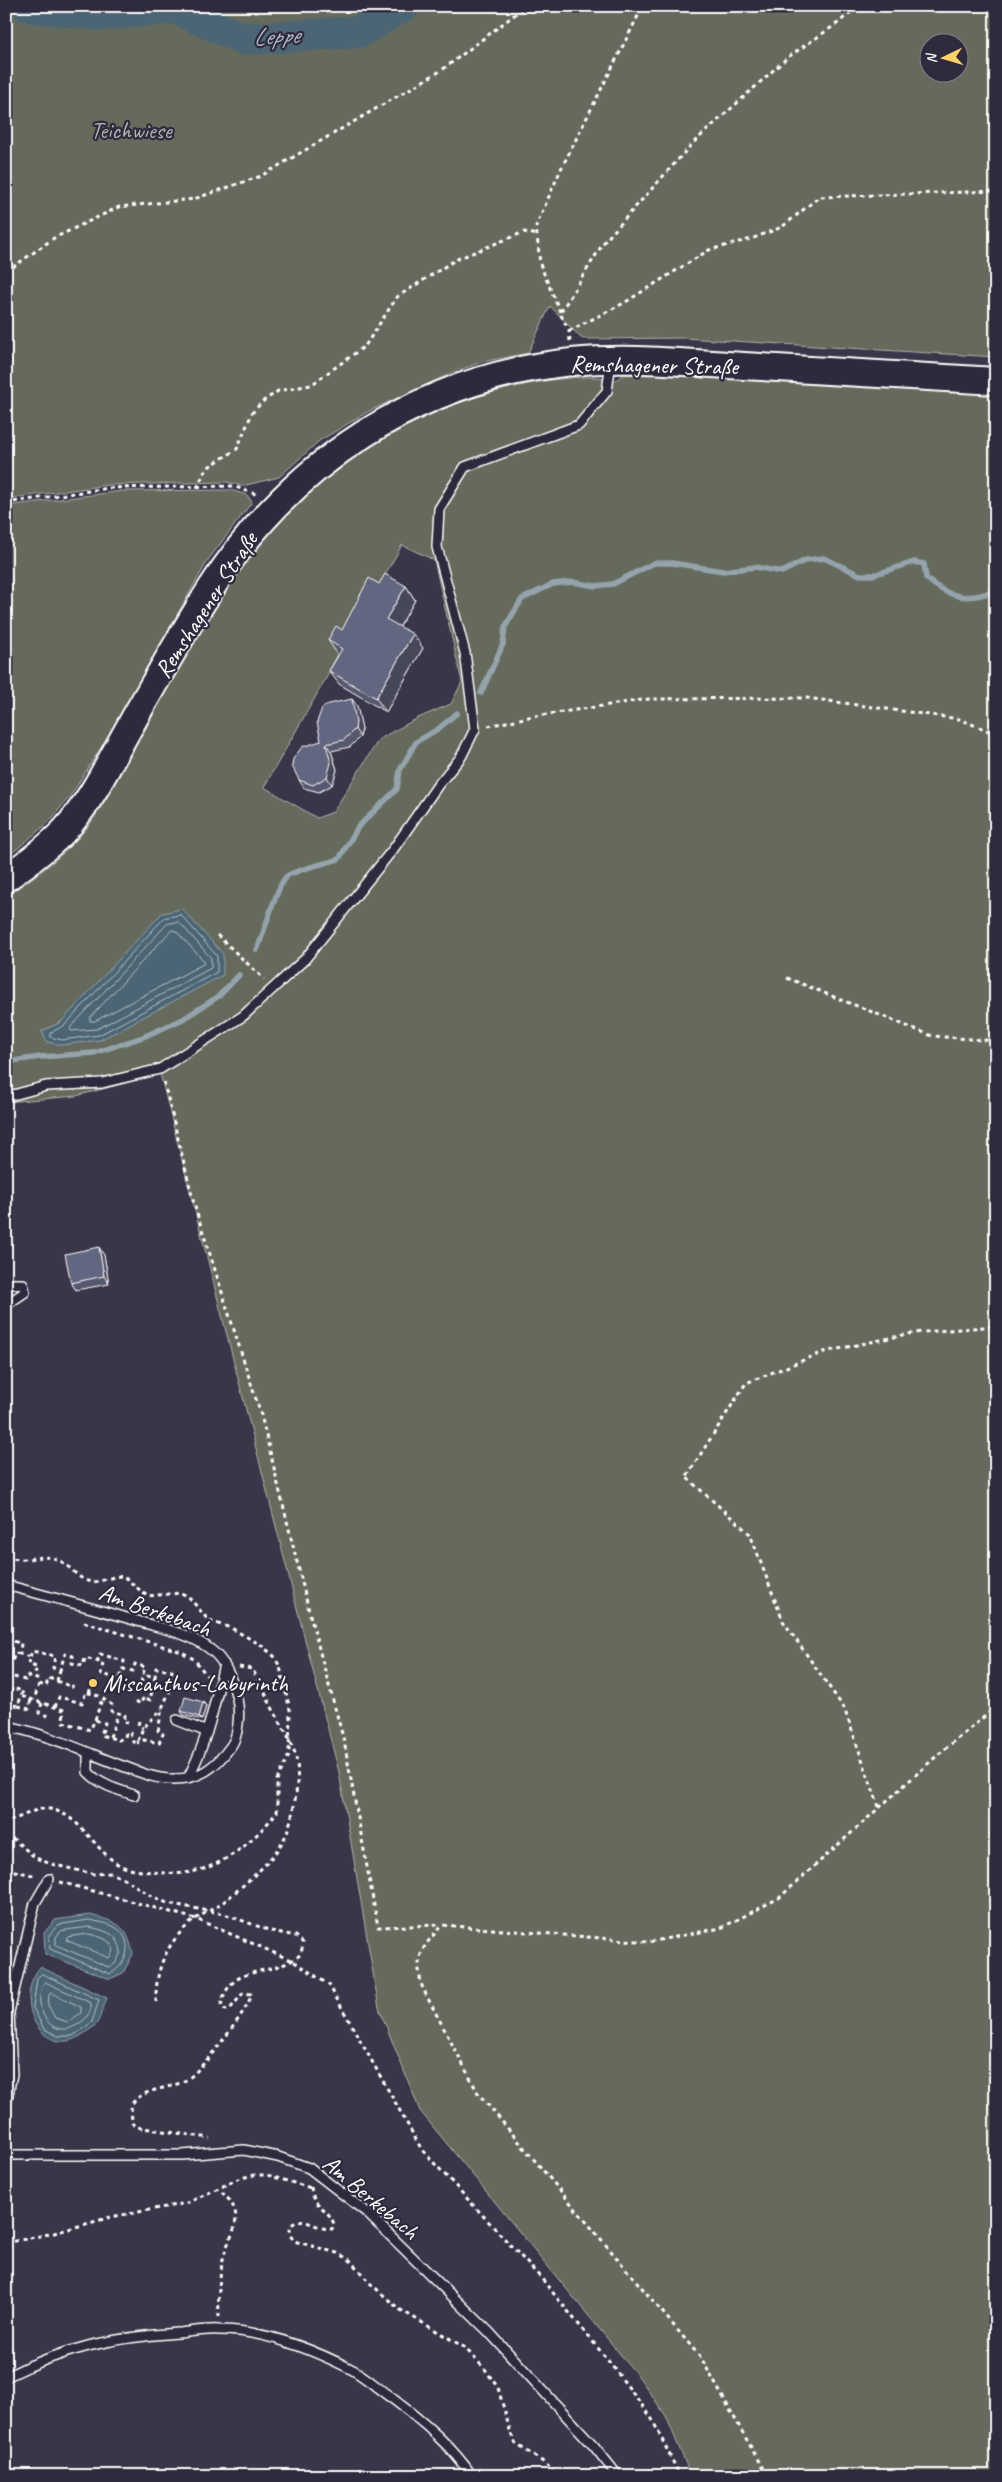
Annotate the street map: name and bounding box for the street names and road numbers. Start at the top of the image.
street label: Remshagener Straße [570,349,740,381]
street label: Remshagener Straße [148,525,265,683]
street label: Am Berkebach [95,1577,216,1643]
street label: Am Berkebach [317,2148,426,2247]

